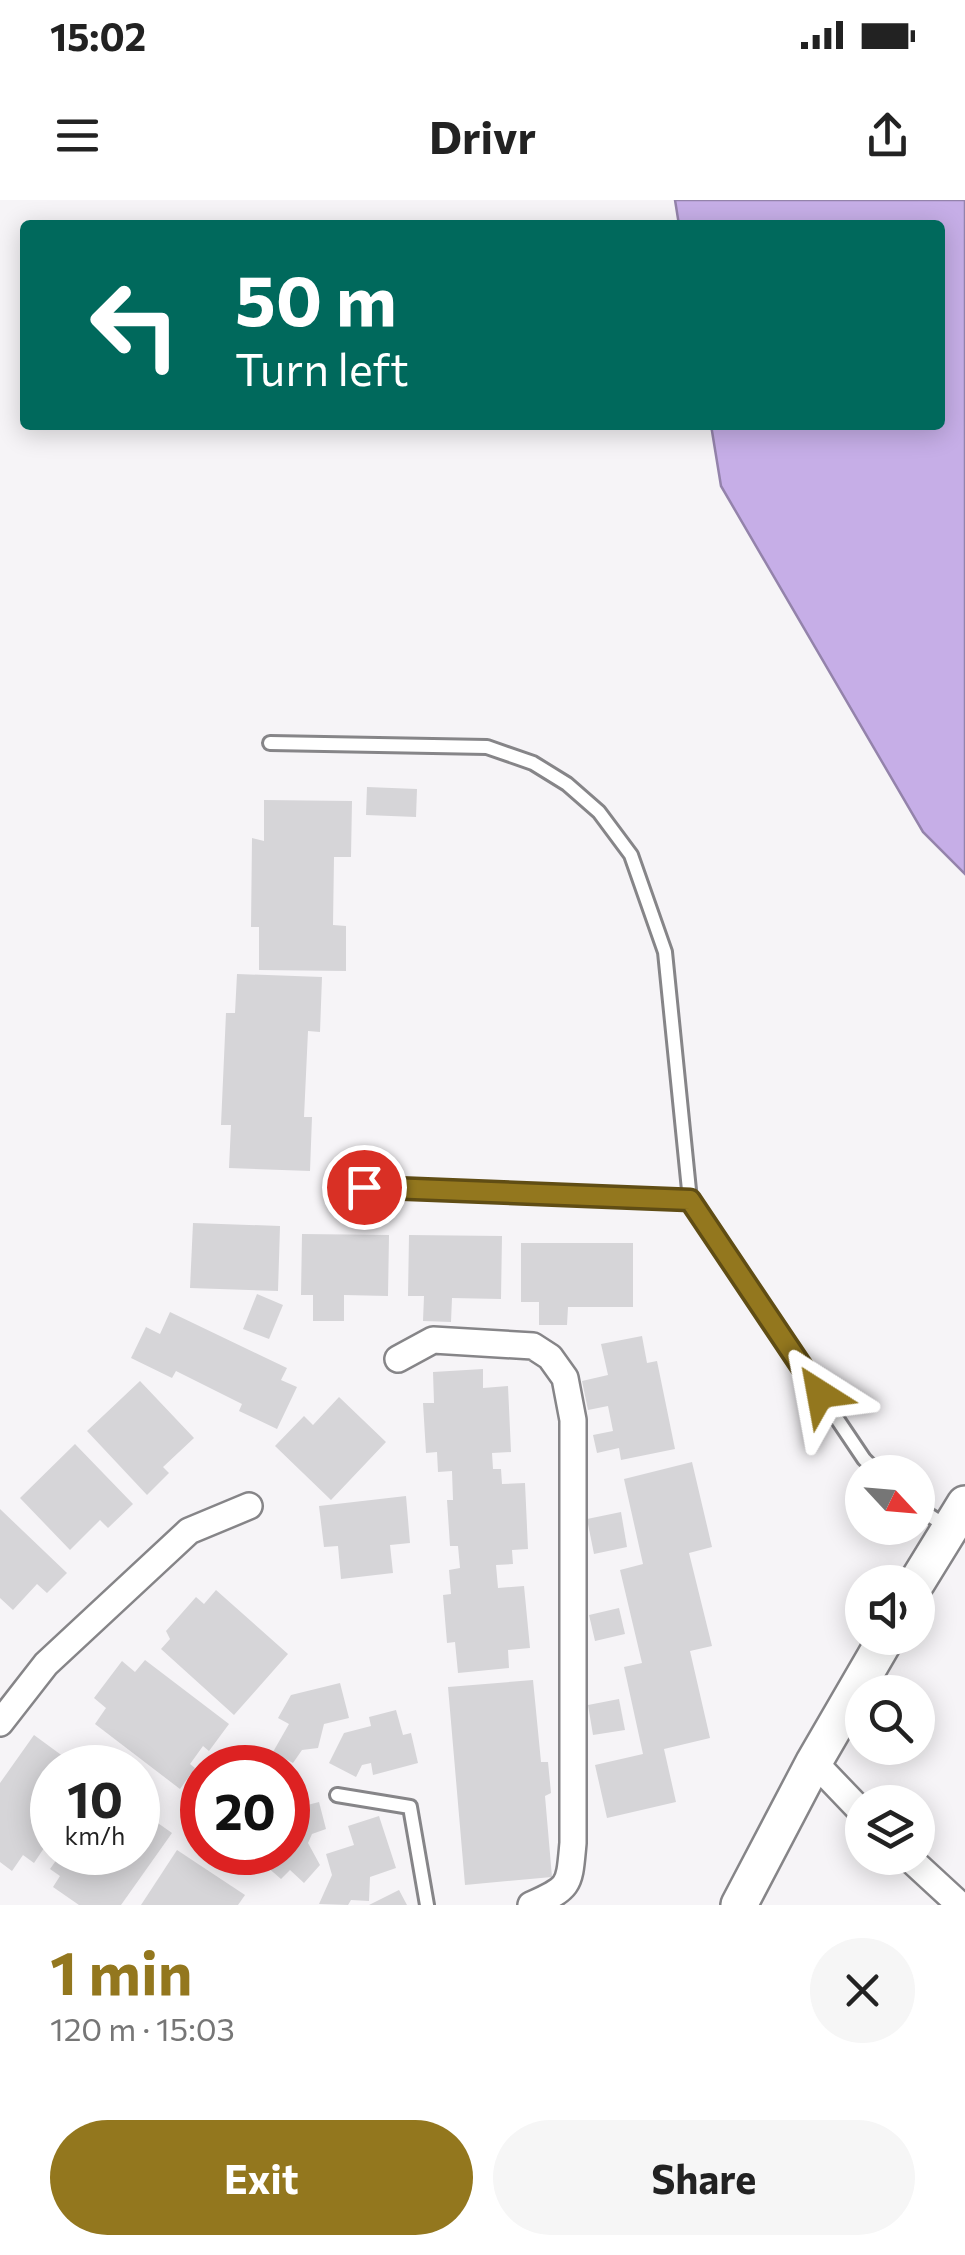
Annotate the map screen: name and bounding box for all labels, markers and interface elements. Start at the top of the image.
text: 15:02 [50,12,146,59]
icon: menu [50,108,105,163]
text: Drivr [429,108,536,163]
icon: share [860,108,915,163]
text: 50 m [235,255,397,340]
icon: left [70,260,200,390]
text: Turn left [235,340,409,395]
pin [322,1145,407,1230]
icon: arrive [337,1160,392,1215]
position arrow [768,1342,872,1446]
north arrow [845,1455,935,1545]
map controls [845,1455,935,1875]
button: sound [845,1565,935,1655]
button: search [845,1675,935,1765]
speed limit sign: 20 [180,1745,310,1875]
text: 10 [67,1767,123,1828]
button: layers [845,1785,935,1875]
text: km/h [65,1820,125,1850]
text: 1 min [50,1934,192,2007]
button: close [810,1938,915,2043]
text: 120 m · 15:03 [50,2008,235,2048]
button: Exit [50,2120,473,2235]
button: Share [493,2120,915,2235]

